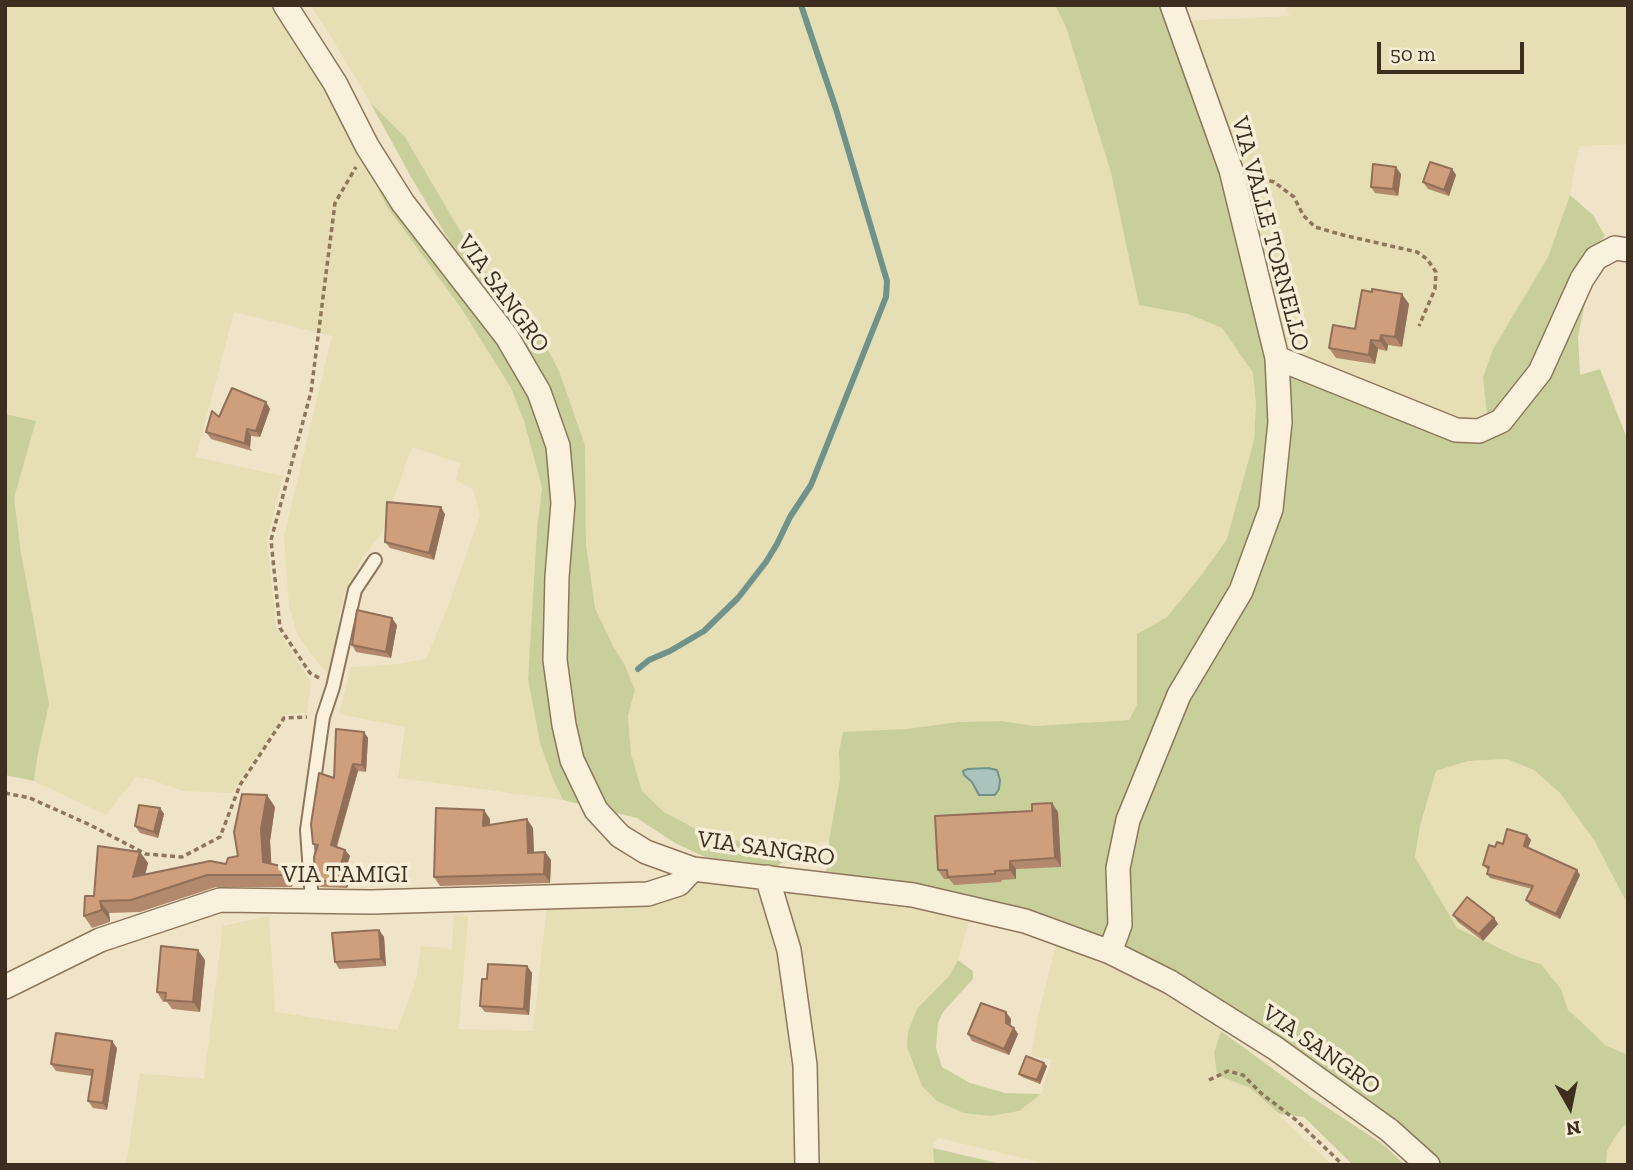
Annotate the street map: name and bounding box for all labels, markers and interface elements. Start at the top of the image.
scale bar [1381,28,1528,72]
text: 50 m [1390,41,1436,66]
street label: VIA VALLE TORNELLO [1225,114,1315,354]
street label: VIA SANGRO [451,230,555,358]
street label: VIA SANGRO [696,825,836,873]
street label: VIA TAMIGI [282,861,408,889]
street label: VIA SANGRO [1256,999,1386,1101]
north arrow [1535,1072,1605,1142]
text: N [1564,1116,1582,1141]

